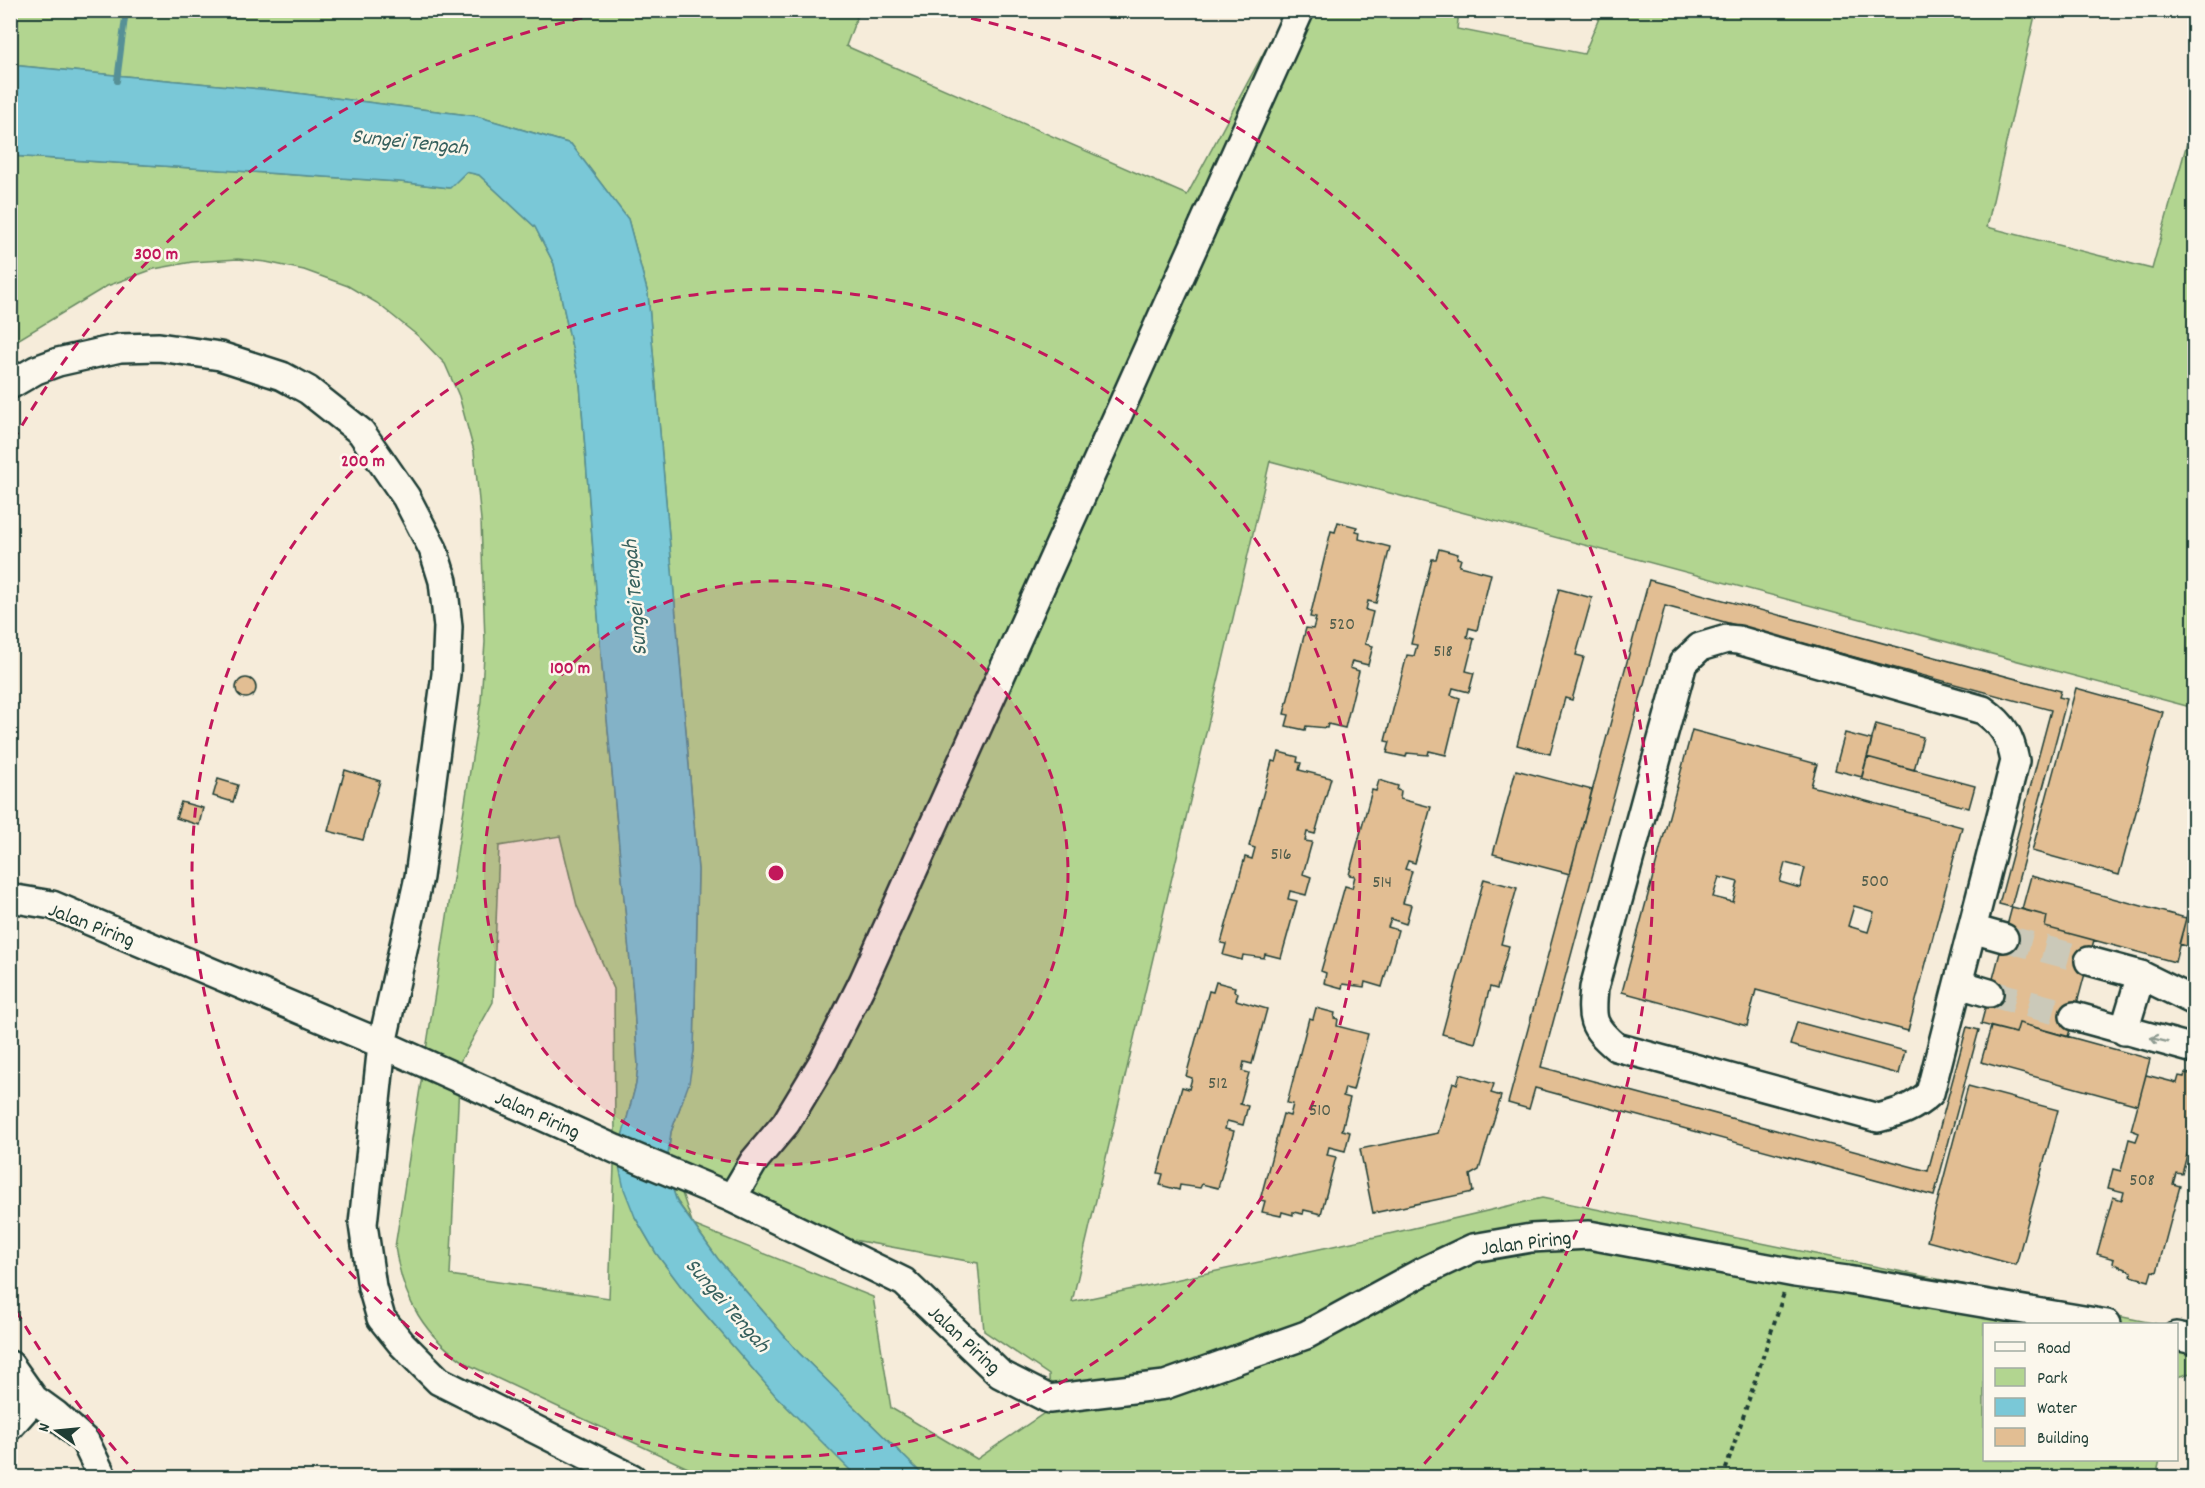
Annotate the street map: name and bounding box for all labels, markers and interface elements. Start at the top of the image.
water label: Sungei Tengah [350,122,470,165]
text: 300 m [134,243,178,268]
text: 200 m [341,450,385,475]
water label: Sungei Tengah [616,537,657,657]
house number: 520 [1329,613,1355,638]
house number: 518 [1433,640,1453,665]
text: 100 m [550,657,590,682]
house number: 516 [1270,843,1292,868]
centre of rings [766,863,786,883]
house number: 500 [1861,870,1889,895]
house number: 514 [1372,871,1392,896]
street label: Jalan Piring [43,897,139,957]
one-way arrow [2150,1034,2169,1046]
house number: 512 [1208,1072,1228,1097]
street label: Jalan Piring [489,1085,584,1149]
house number: 510 [1309,1099,1331,1124]
house number: 508 [2129,1169,2155,1194]
street label: Jalan Piring [1479,1225,1573,1265]
water label: Sungei Tengah [676,1252,777,1361]
street label: Jalan Piring [920,1299,1006,1383]
legend [1983,1323,2178,1461]
text: Road [2037,1337,2071,1362]
text: Park [2037,1367,2068,1392]
text: Water [2037,1397,2077,1422]
north arrow [27,1401,87,1461]
text: N [33,1421,57,1435]
text: Building [2037,1427,2089,1452]

